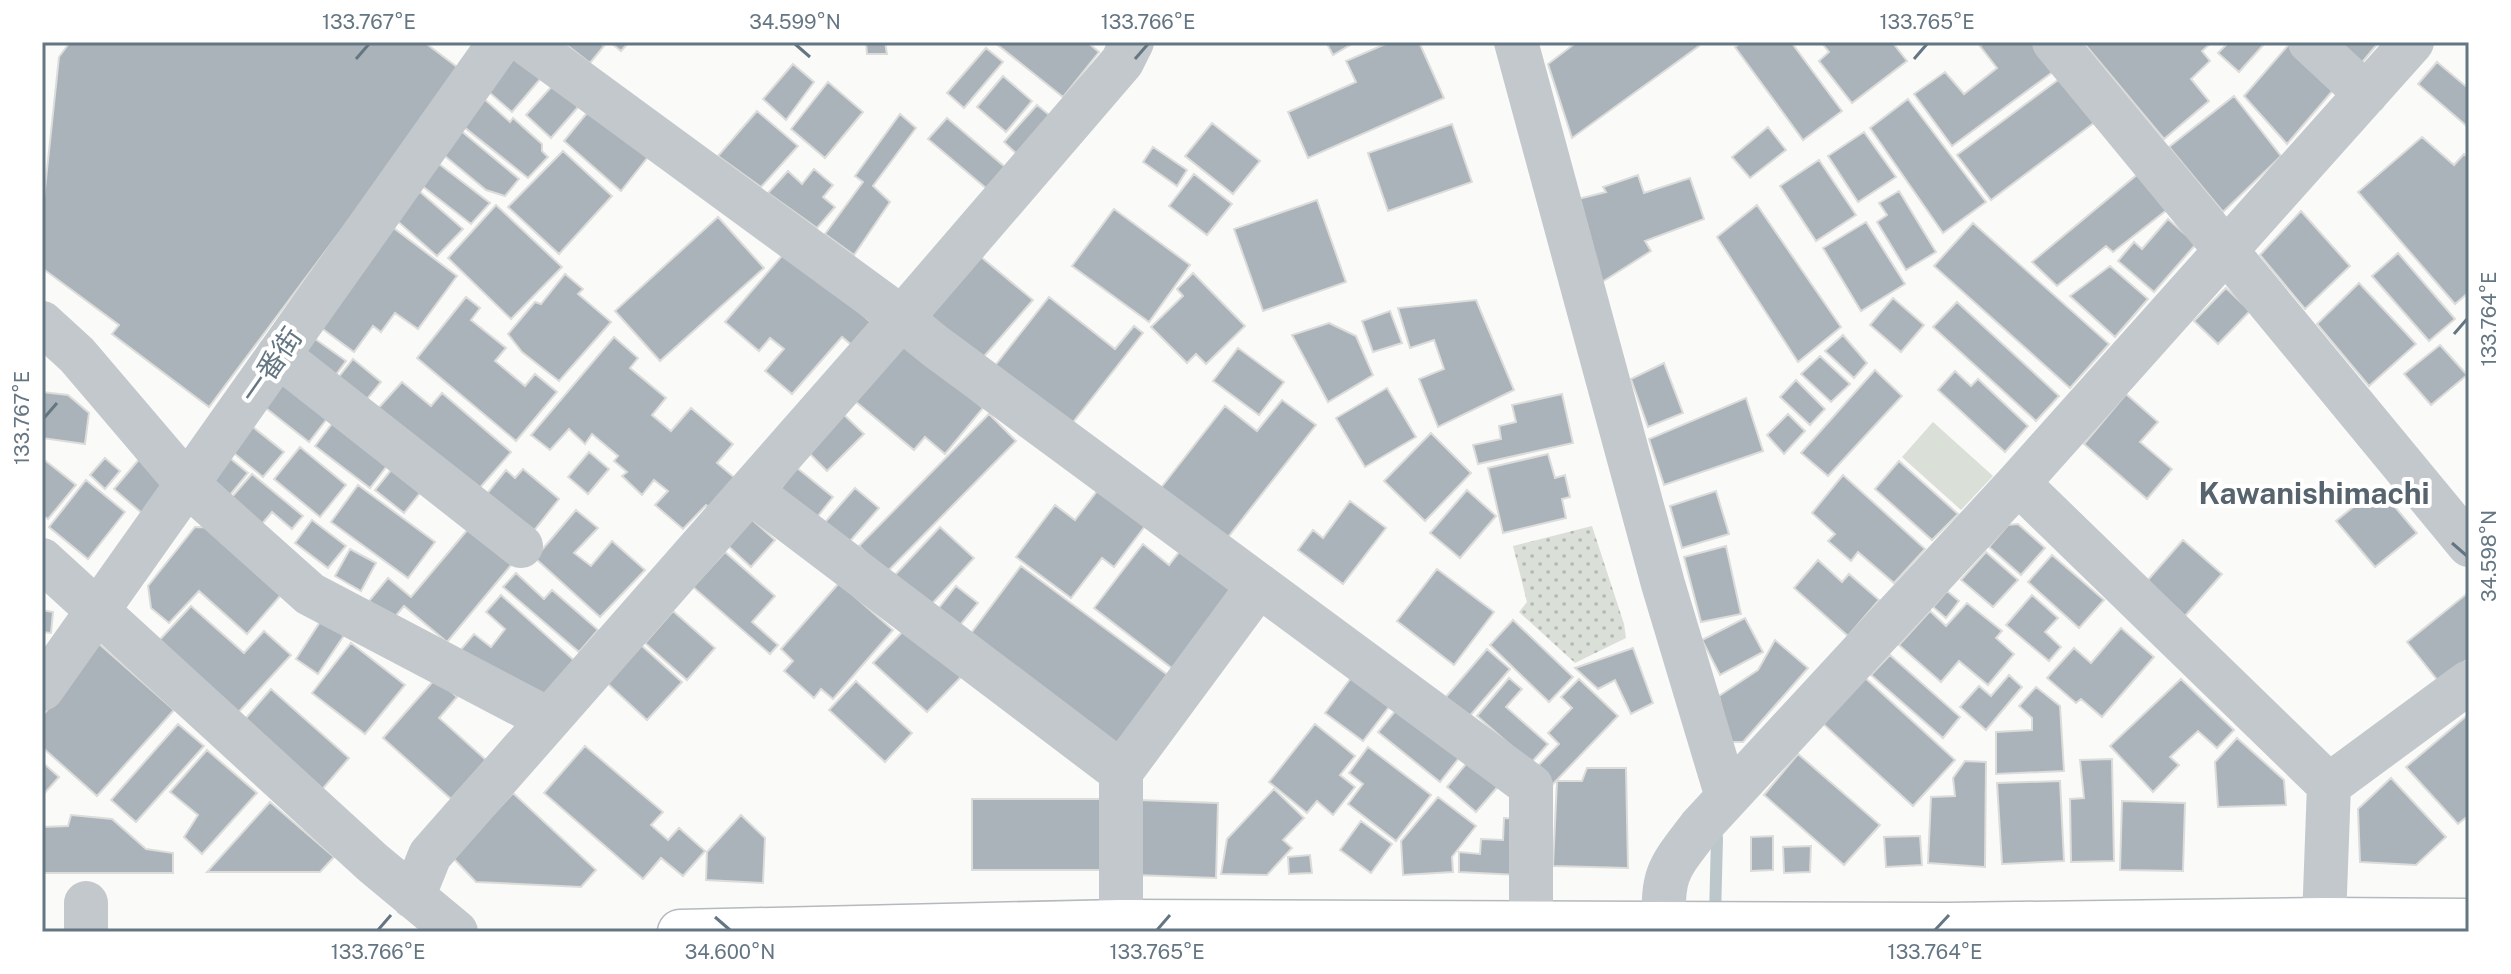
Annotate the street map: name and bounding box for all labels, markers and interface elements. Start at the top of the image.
text: 133.767°E [322,10,416,34]
text: 34.599°N [749,10,841,34]
text: 133.766°E [1101,10,1195,34]
text: 133.765°E [1879,10,1975,34]
text: 133.764°E [2477,272,2501,366]
street label: 一番街 [233,321,308,409]
text: 133.767°E [10,371,34,465]
district label: Kawanishimachi [2198,475,2430,511]
text: 34.598°N [2477,510,2501,602]
text: 133.766°E [331,940,425,964]
text: 34.600°N [685,940,775,964]
text: 133.765°E [1109,940,1205,964]
text: 133.764°E [1888,940,1982,964]

